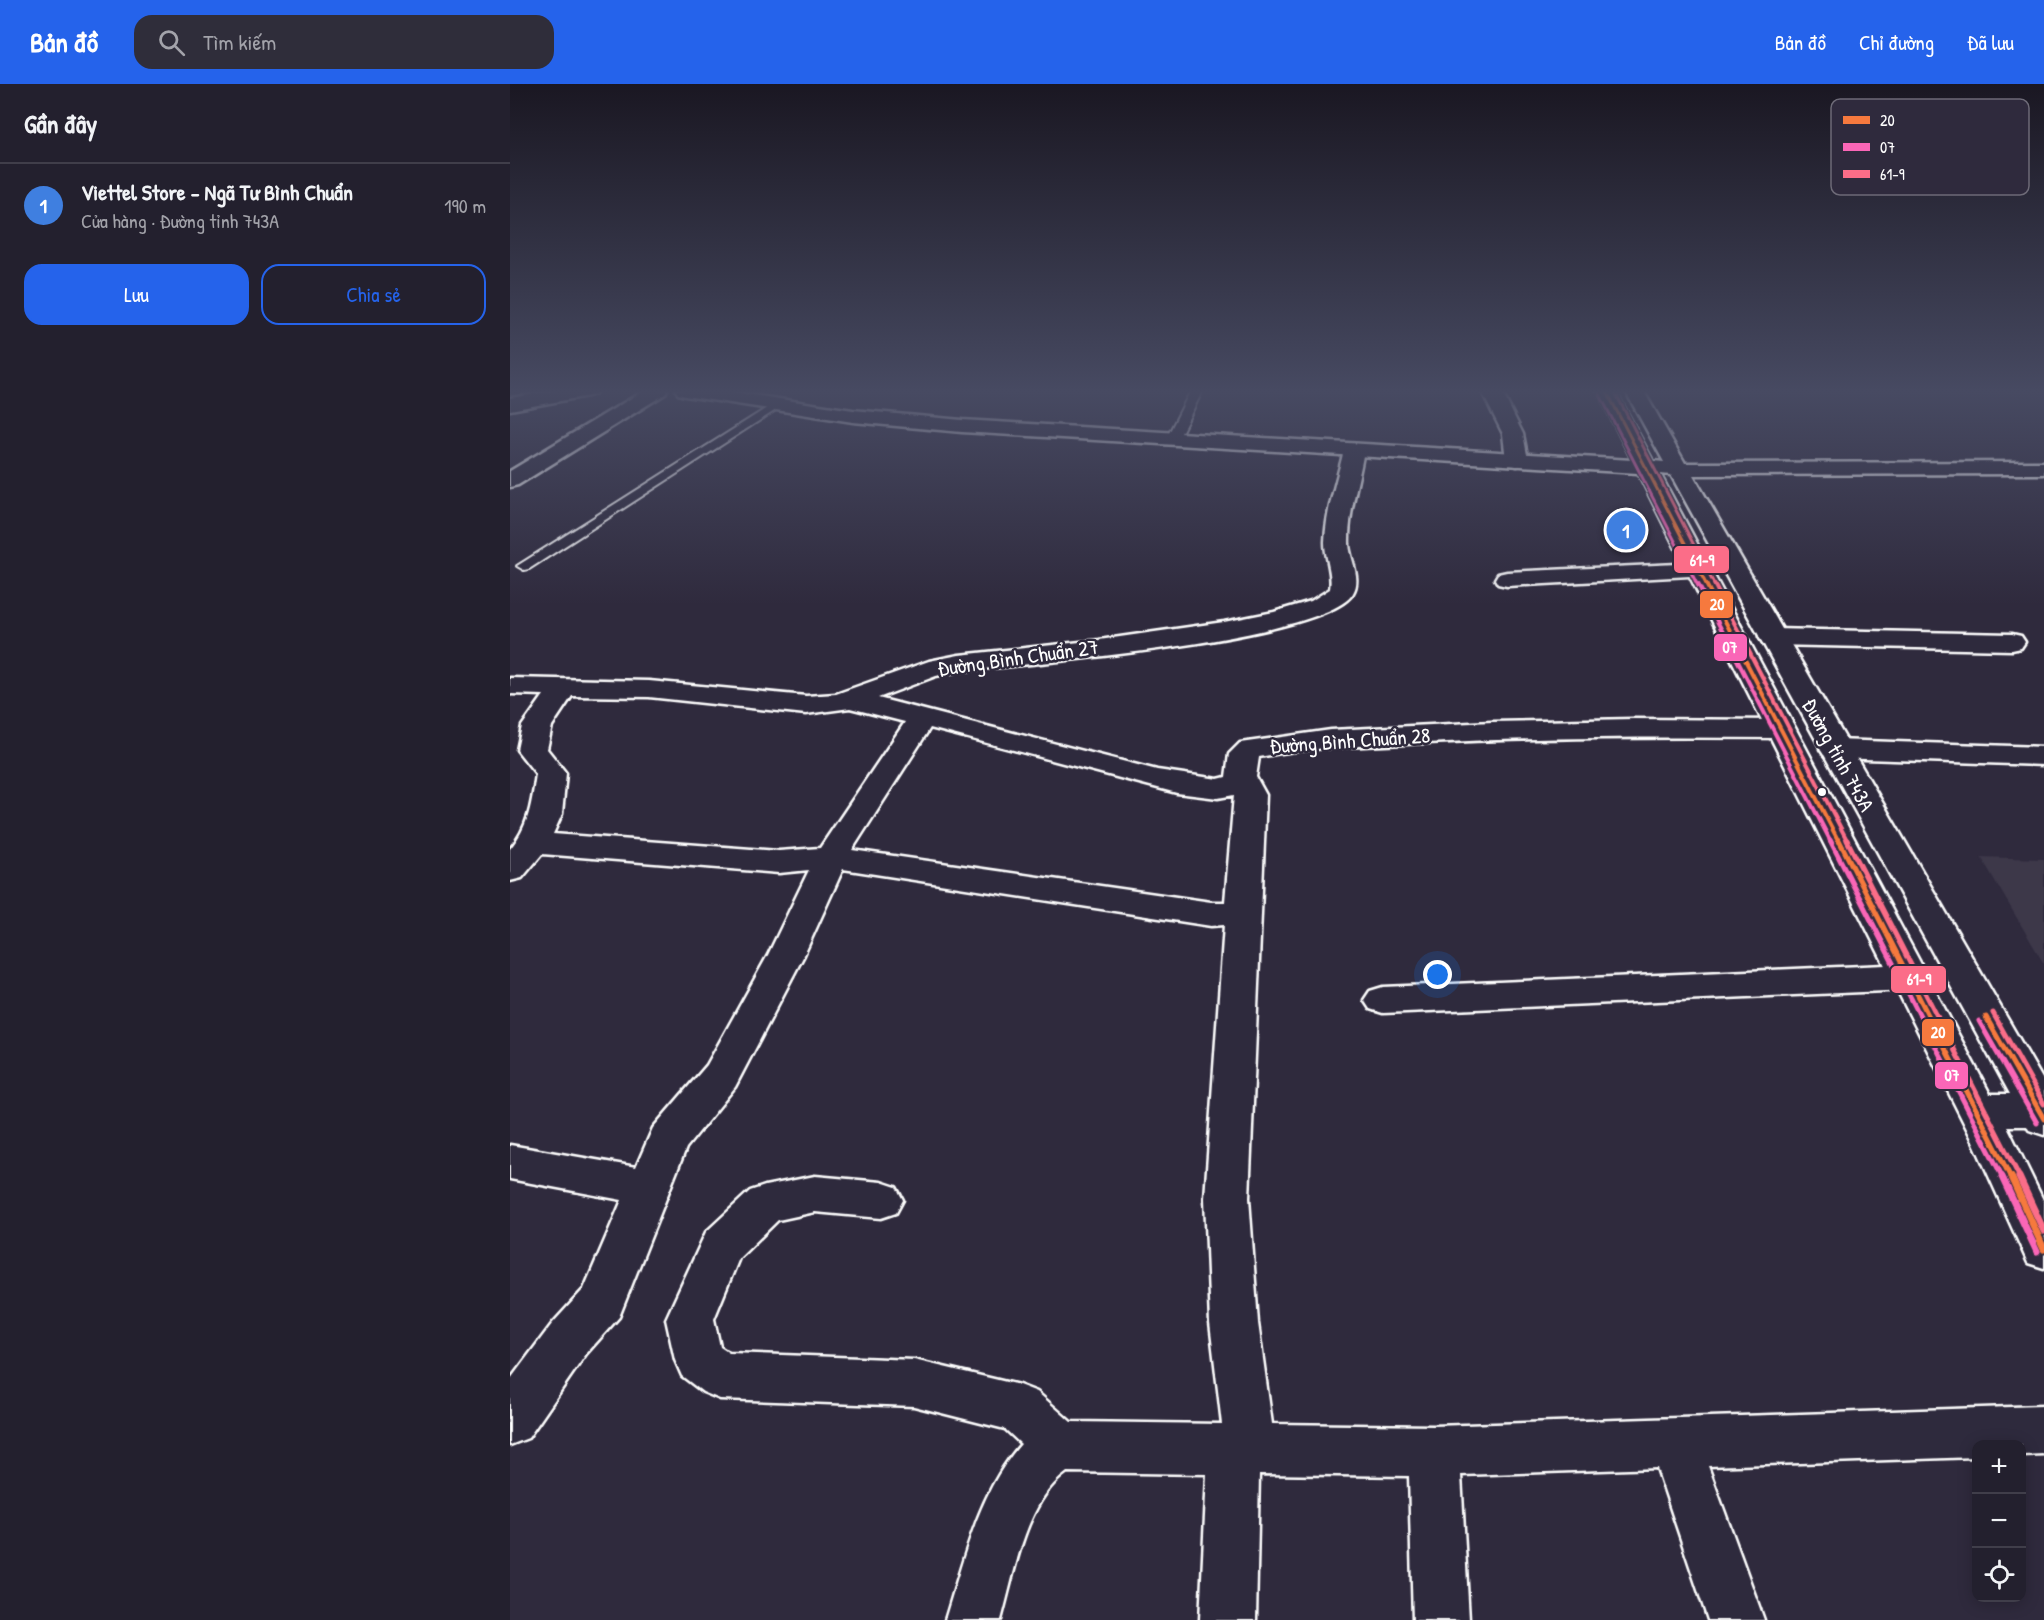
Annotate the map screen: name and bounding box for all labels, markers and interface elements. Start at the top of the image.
search box [134,15,554,69]
text: Bản đồ [30,23,98,61]
icon: search [155,26,188,59]
text: Tìm kiếm [203,27,276,57]
text: Bản đồ [1775,28,1826,57]
text: Chỉ đường [1859,28,1934,57]
text: Đã lưu [1967,28,2014,57]
legend [1831,99,2029,195]
text: Gần đây [24,106,97,141]
text: 20 [1880,109,1895,131]
text: 07 [1880,136,1895,158]
text: 61-9 [1880,163,1905,185]
text: Viettel Store - Ngã Tư Bình Chuẩn [81,177,353,207]
text: 1 [40,192,47,219]
text: 190 m [444,192,486,219]
text: Cửa hàng · Đường tỉnh 743A [81,207,279,234]
button: Lưu [24,264,249,325]
button: Chia sẻ [261,264,486,325]
pin: 1 [1606,508,1646,552]
line badge: 61-9 [1673,545,1730,574]
text: 61-9 [1690,549,1714,571]
line badge: 20 [1699,590,1734,619]
text: 20 [1710,593,1724,615]
street label: Đường Bình Chuẩn 27 [936,632,1100,683]
line badge: 07 [1713,633,1748,662]
text: 07 [1722,636,1738,658]
street label: Đường tỉnh 743A [1795,693,1881,816]
street label: Đường Bình Chuẩn 28 [1269,720,1431,761]
unlabelled marker [1816,786,1828,798]
your location [1423,960,1452,989]
line badge: 61-9 [1890,965,1947,994]
text: 61-9 [1907,968,1931,990]
line badge: 20 [1921,1018,1955,1047]
text: 20 [1931,1021,1945,1043]
line badge: 07 [1934,1061,1969,1090]
text: 07 [1944,1064,1960,1086]
map controls [1972,1440,2026,1602]
button: + [1972,1440,2026,1494]
button: − [1972,1494,2026,1548]
button: locate [1972,1548,2026,1602]

